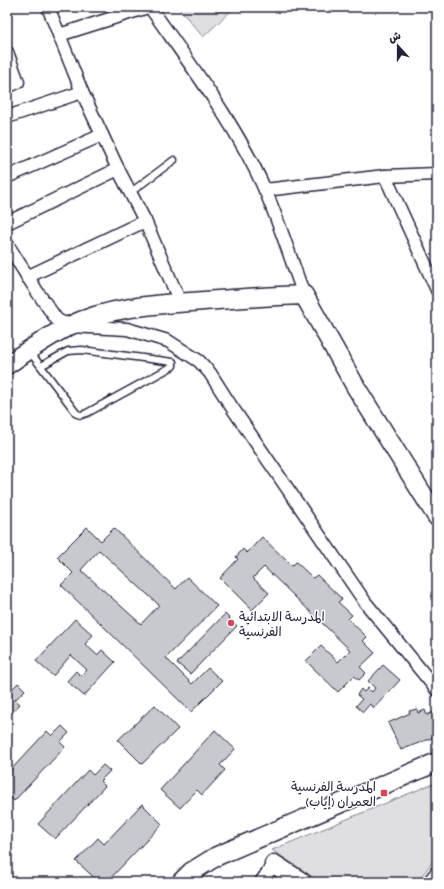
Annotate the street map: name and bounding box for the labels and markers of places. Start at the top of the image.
place label: المدرسة الابتدائية الفرنسية [239,609,325,643]
marker: المدرسة الابتدائية الفرنسية [226,618,236,628]
place label: المدرسة الفرنسية العمران (إياب) [291,779,376,813]
marker: المدرسة الفرنسية العمران (إياب) [379,788,389,798]

